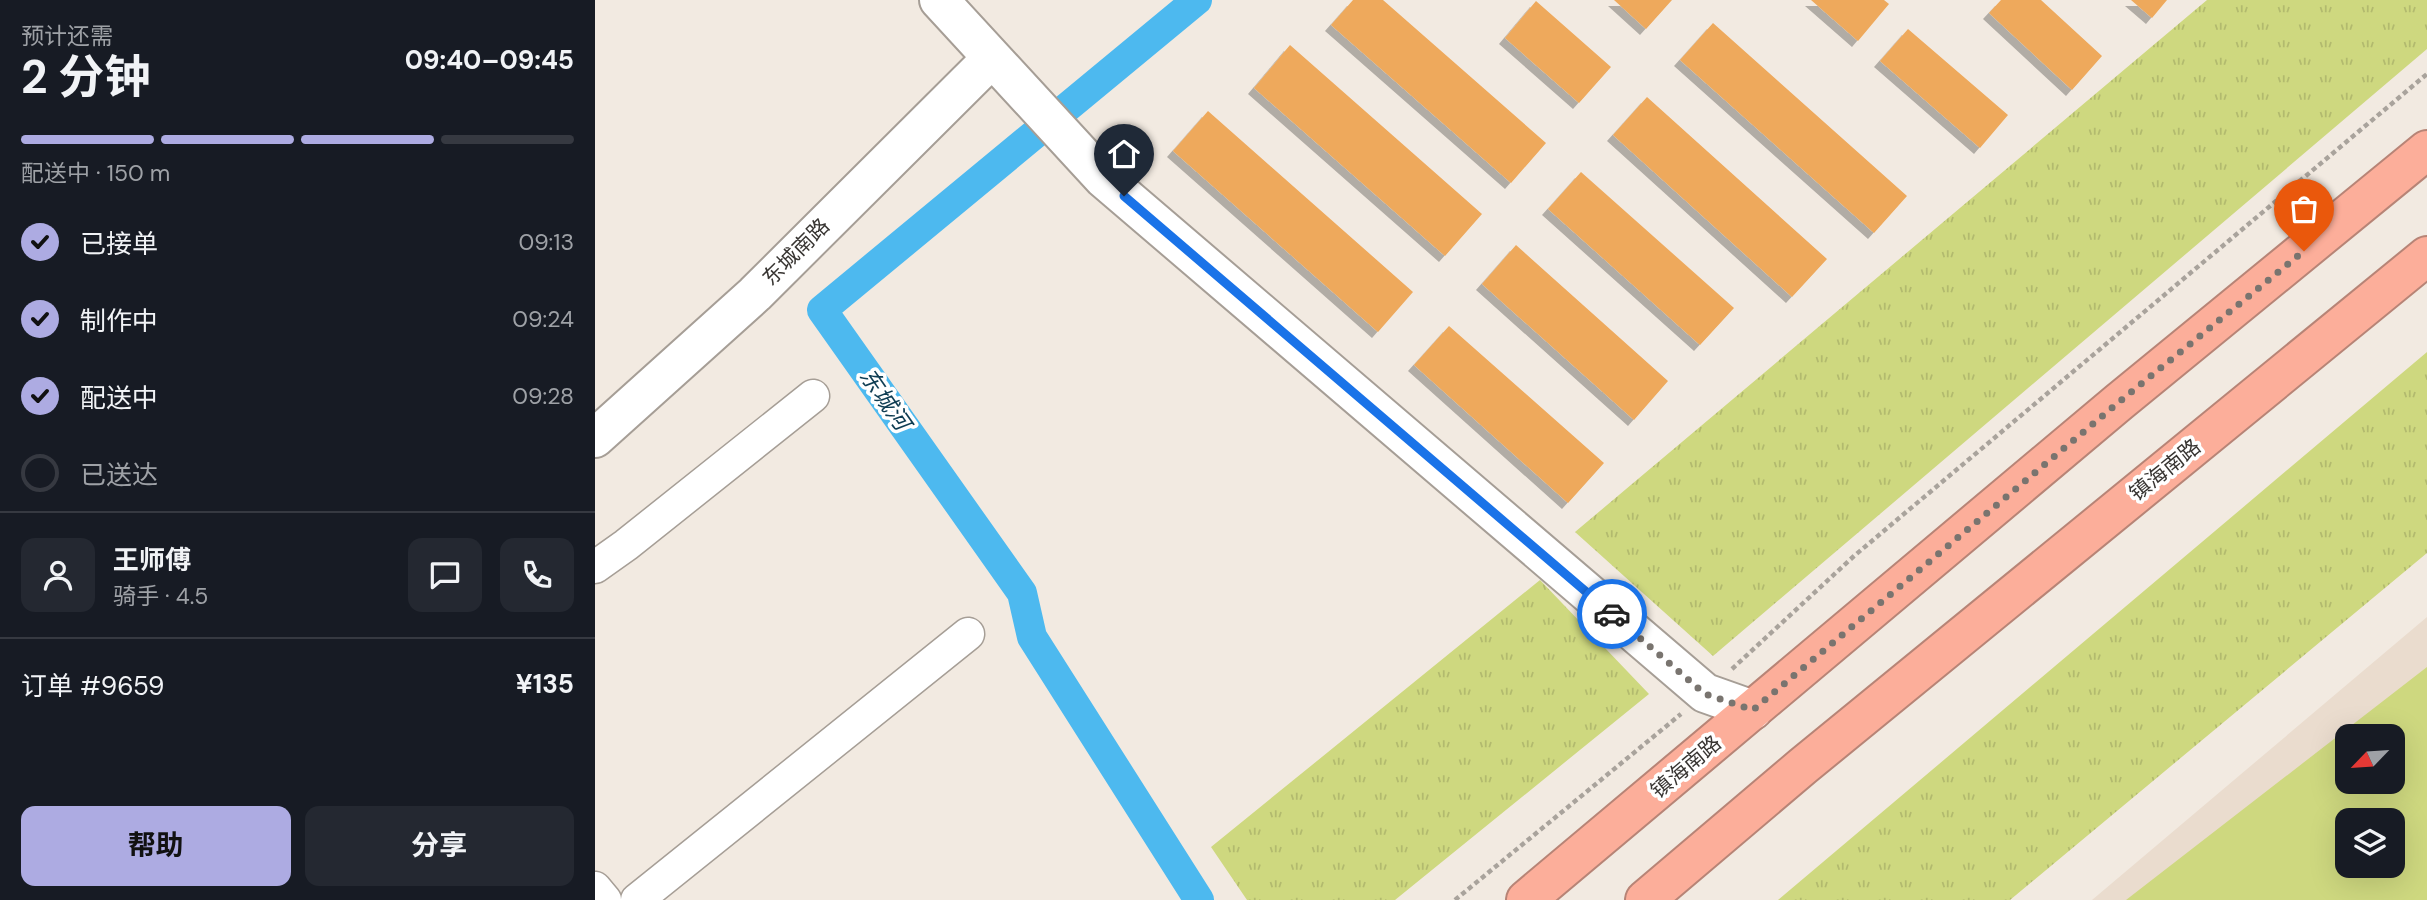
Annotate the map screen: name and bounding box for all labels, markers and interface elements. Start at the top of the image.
text: 预计还需 [21,21,113,51]
text: 09:40–09:45 [405,43,574,77]
text: 2 分钟 [21,47,150,107]
pin [1094,124,1154,196]
icon: home [1105,135,1143,173]
text: 配送中 · 150 m [21,158,170,188]
pin [2274,179,2334,251]
icon: bag [2285,190,2323,228]
street label: 东城南路 [756,212,836,292]
icon: check [21,223,59,261]
text: 已接单 [80,227,158,261]
text: 09:13 [518,227,574,257]
icon: check [21,300,59,338]
text: 制作中 [80,304,158,338]
text: 09:24 [512,304,574,334]
water label: 东城河 [853,362,919,439]
icon: check [21,377,59,415]
text: 配送中 [80,381,158,415]
text: 09:28 [512,381,574,411]
street label: 镇海南路 [2124,433,2206,507]
text: 已送达 [80,458,158,492]
button: person [21,538,95,612]
button: chat [408,538,482,612]
button: phone [500,538,574,612]
text: 王师傅 [113,543,191,577]
courier [1577,579,1647,649]
text: 骑手 · 4.5 [113,581,208,611]
icon: car [1593,595,1631,633]
text: ¥135 [516,667,574,701]
text: 订单 #9659 [21,669,164,703]
north arrow [2335,724,2405,794]
map controls [2335,724,2405,878]
street label: 镇海南路 [1645,729,1727,805]
button: 帮助 [21,806,291,886]
button: 分享 [305,806,574,886]
button: layers [2335,808,2405,878]

